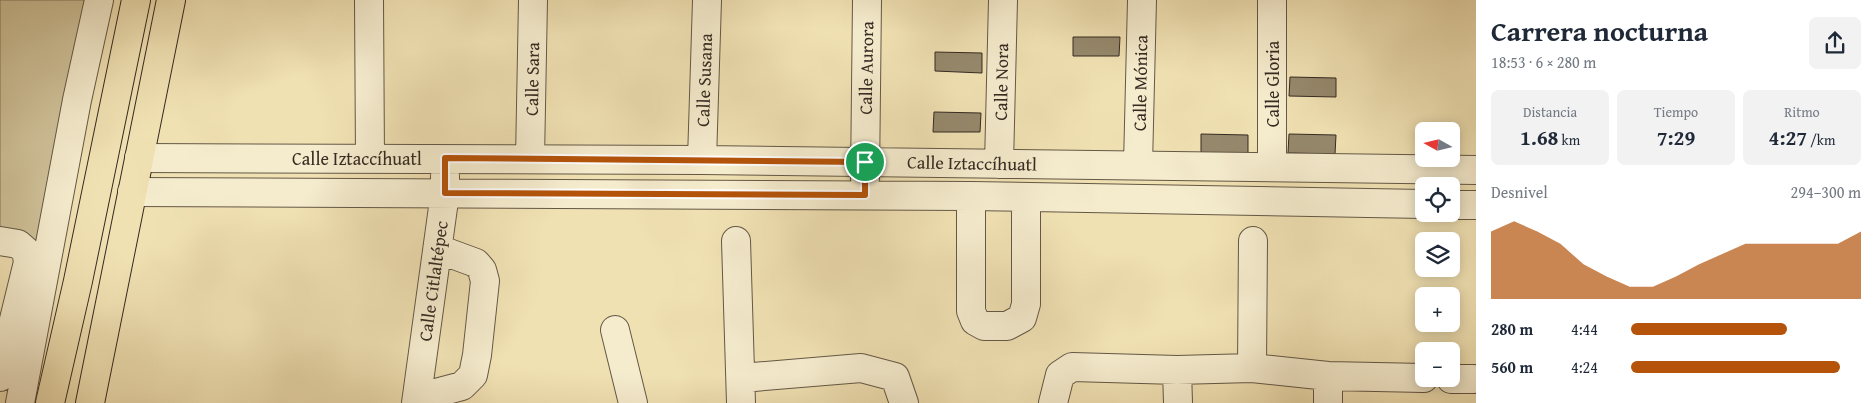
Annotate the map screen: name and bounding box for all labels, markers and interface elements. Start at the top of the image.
text: Carrera nocturna [1491,10,1708,51]
button: share [1809,17,1861,69]
street label: Calle Aurora [852,21,880,115]
street label: Calle Susana [689,32,719,127]
street label: Calle Mónica [1126,34,1154,131]
street label: Calle Gloria [1259,40,1286,127]
street label: Calle Sara [518,41,546,116]
street label: Calle Nora [987,43,1015,121]
text: 18:53 · 6 × 280 m [1491,50,1596,74]
text: Distancia [1523,102,1577,122]
text: Tiempo [1654,102,1698,122]
text: Ritmo [1784,102,1820,122]
north arrow [1415,122,1460,168]
map controls [1415,122,1460,387]
text: 1.68 [1520,122,1558,153]
text: 7:29 [1657,122,1695,153]
text: 4:27 [1769,122,1807,153]
text: km [1558,130,1580,150]
text: /km [1807,130,1835,150]
pin [844,141,886,183]
street label: Calle Iztaccíhuatl [292,145,422,172]
icon: arrive [851,148,879,176]
street label: Calle Iztaccíhuatl [907,148,1037,178]
button: locate [1415,177,1460,222]
text: Desnivel [1491,180,1548,204]
text: 294–300 m [1791,180,1861,204]
street label: Calle Citlaltépec [411,219,455,343]
button: layers [1415,232,1460,277]
button: + [1415,287,1460,332]
text: 280 m [1491,317,1533,341]
text: 4:44 [1571,317,1598,341]
button: − [1415,342,1460,387]
text: 560 m [1491,355,1533,379]
text: 4:24 [1571,355,1598,379]

